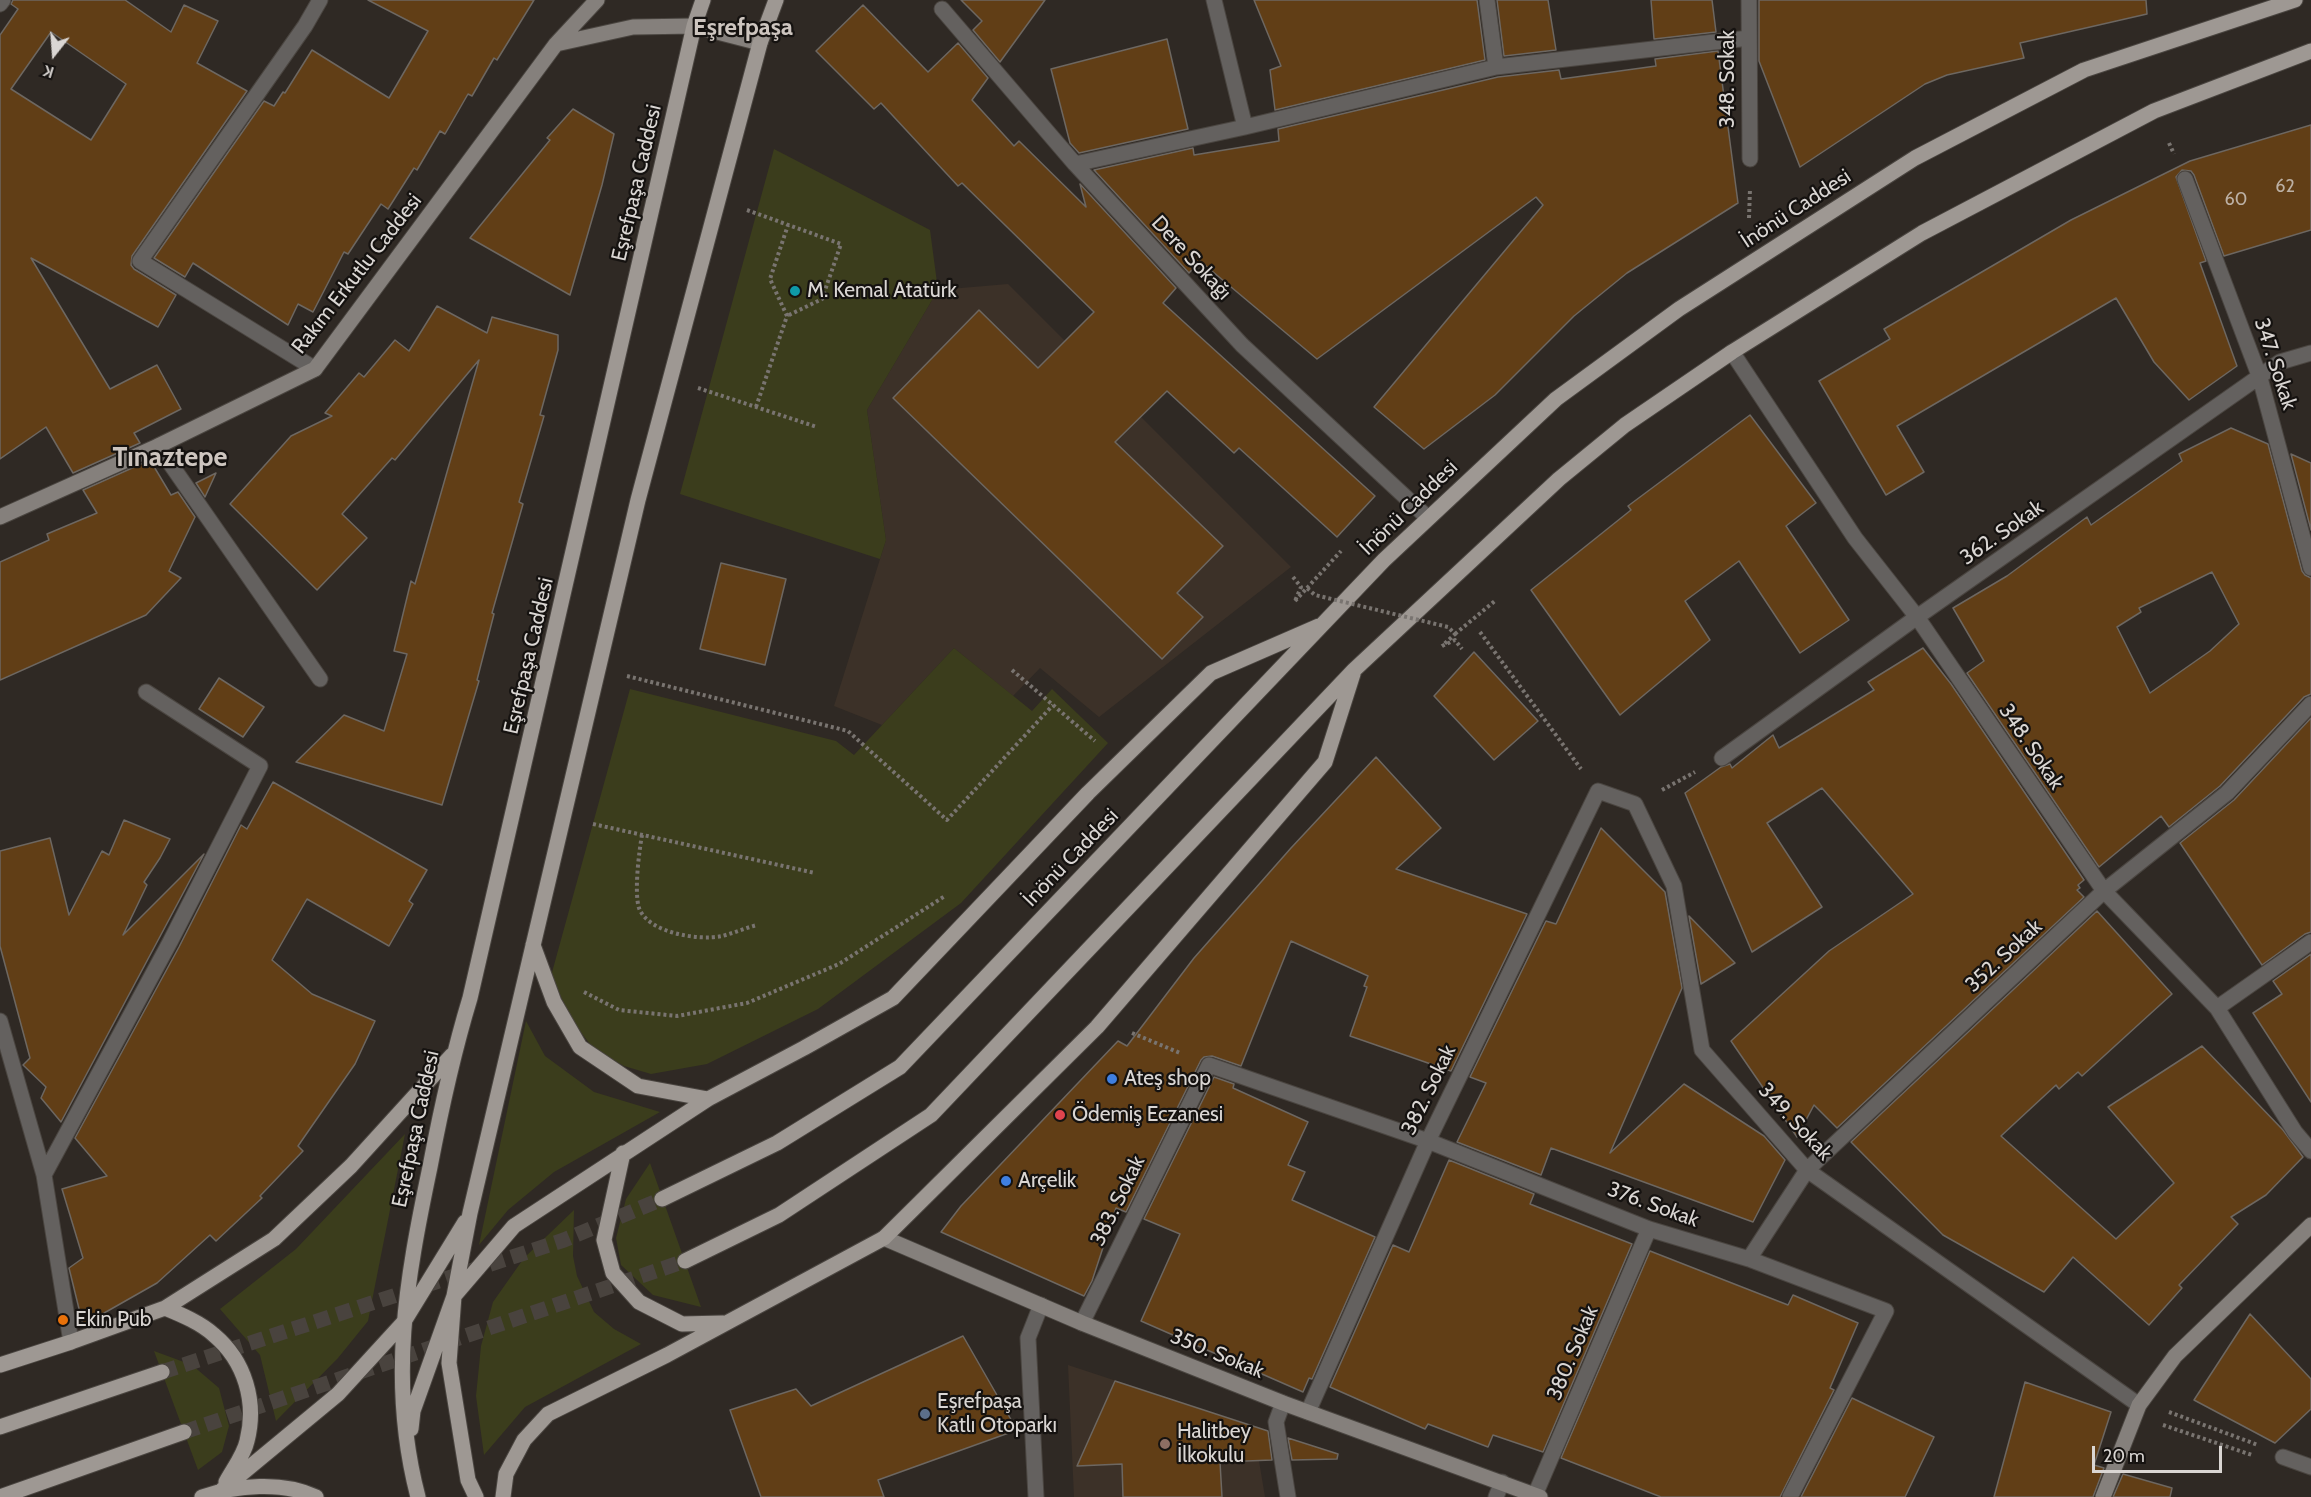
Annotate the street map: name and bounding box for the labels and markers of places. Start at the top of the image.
place label: M. Kemal Atatürk [807,278,957,304]
marker: M. Kemal Atatürk [788,284,802,298]
place label: Ateş shop [1124,1066,1211,1092]
marker: Ateş shop [1105,1072,1119,1086]
place label: Ödemiş Eczanesi [1072,1102,1223,1128]
marker: Ödemiş Eczanesi [1053,1108,1067,1122]
place label: Arçelik [1018,1168,1076,1194]
marker: Arçelik [999,1174,1013,1188]
place label: Ekin Pub [75,1307,152,1333]
marker: Ekin Pub [56,1313,70,1327]
place label: Eşrefpaşa Katlı Otoparkı [937,1389,1057,1439]
marker: Eşrefpaşa Katlı Otoparkı [918,1407,932,1421]
place label: Halitbey İlkokulu [1177,1419,1251,1469]
marker: Halitbey İlkokulu [1158,1437,1172,1451]

